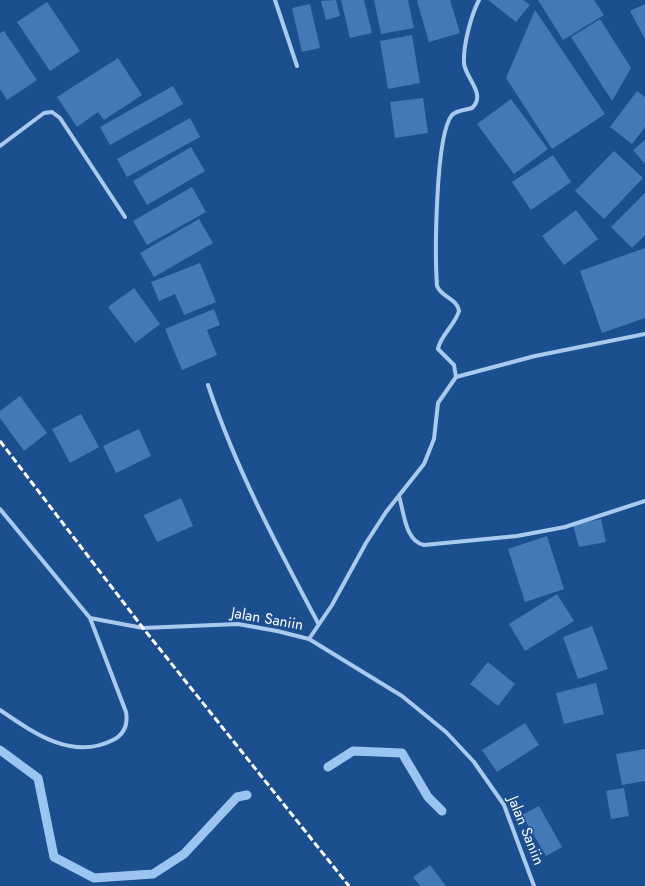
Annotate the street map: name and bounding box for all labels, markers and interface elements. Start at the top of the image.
street label: Jalan Saniin [230,605,304,635]
street label: Jalan Saniin [503,794,547,868]

